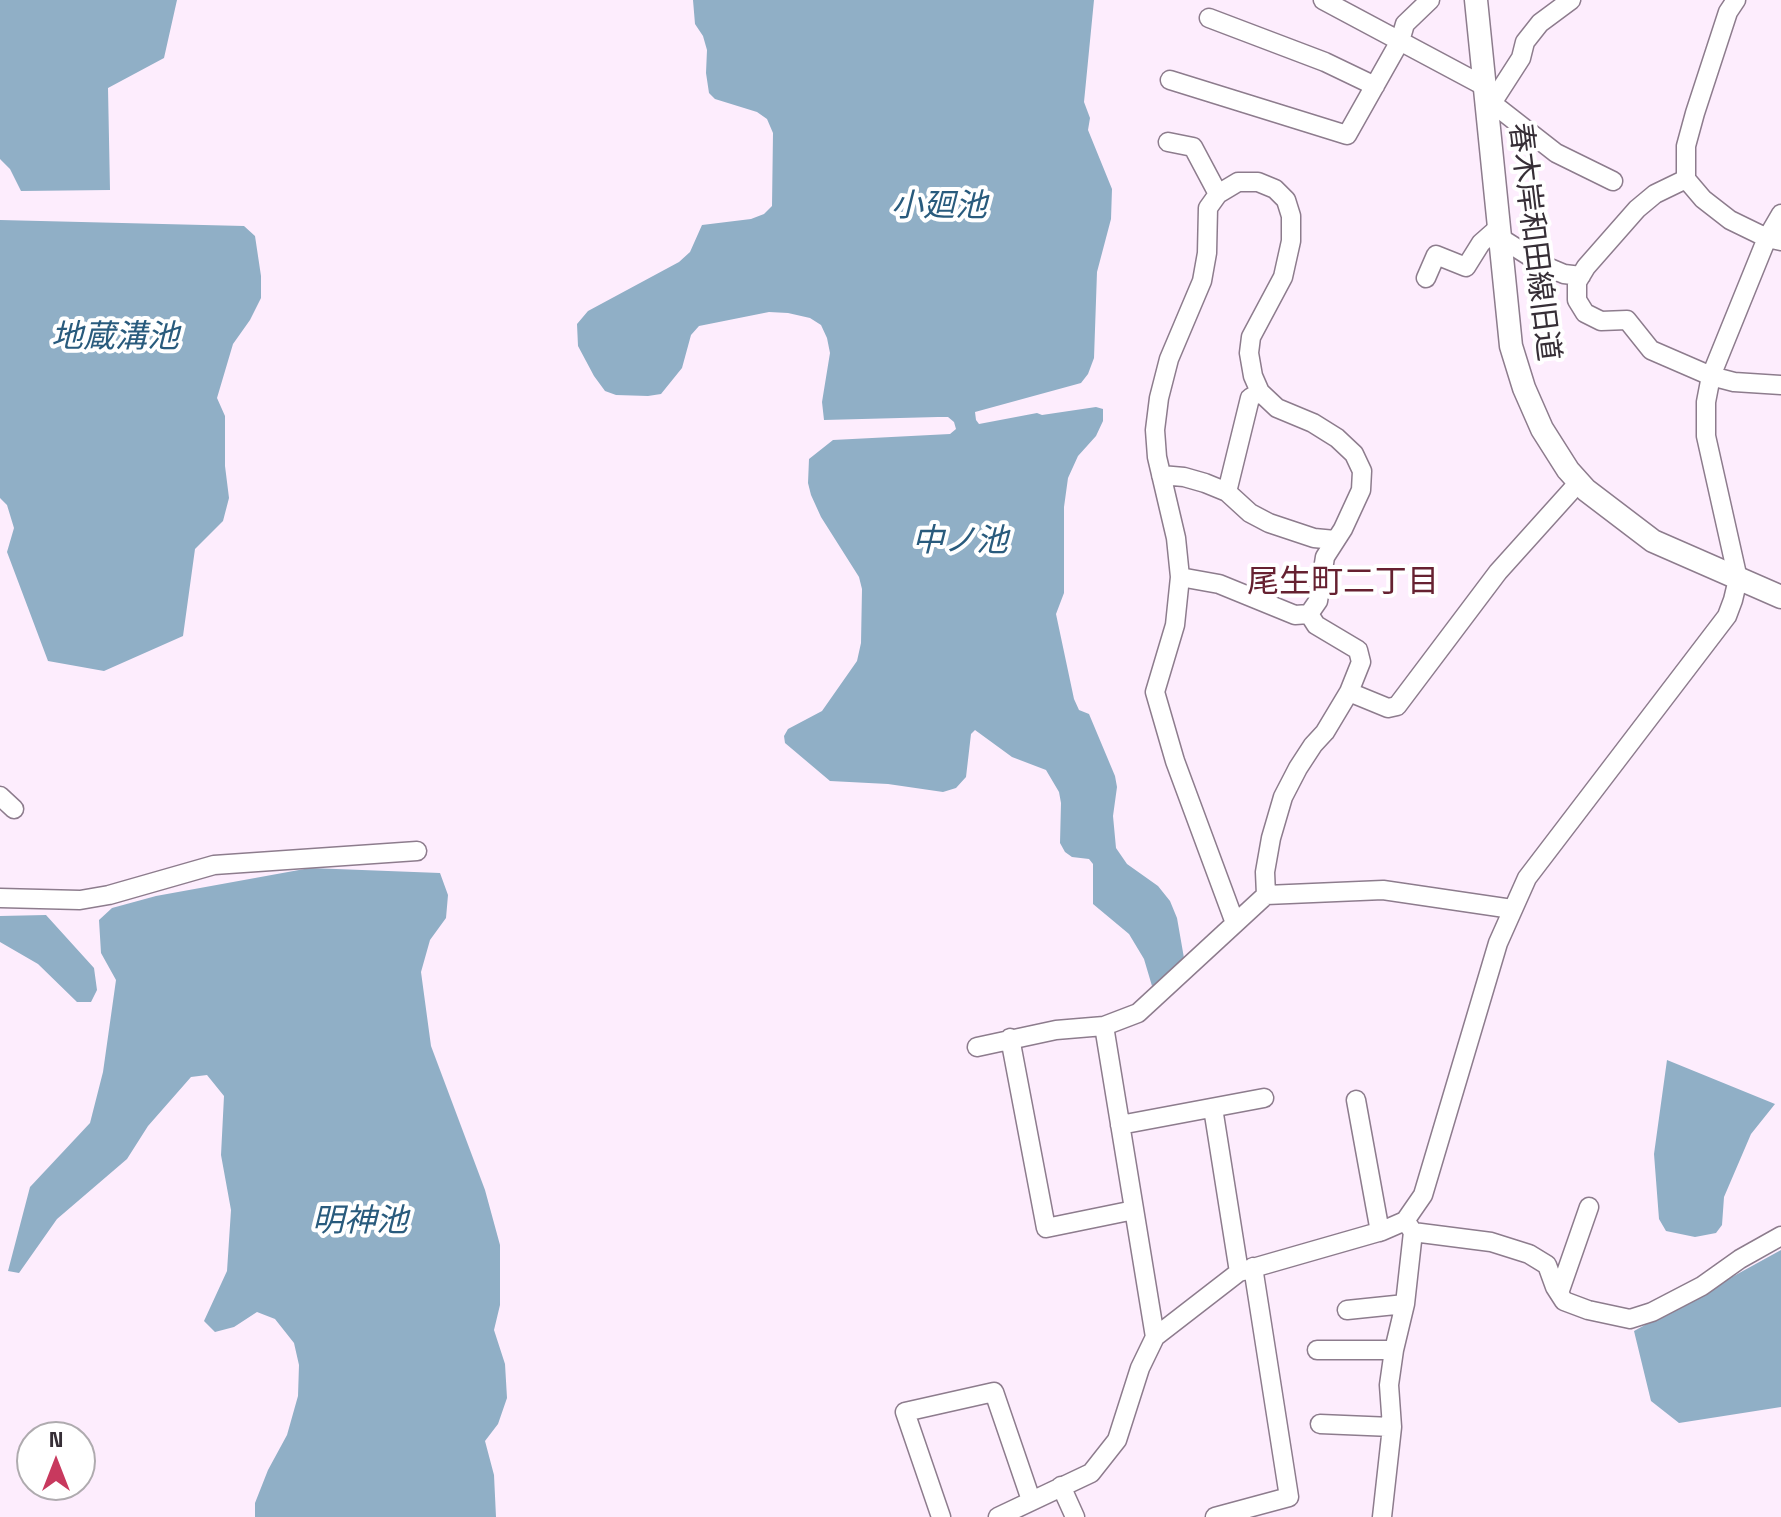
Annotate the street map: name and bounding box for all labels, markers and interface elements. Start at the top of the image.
street label: 春木岸和田線旧道 [1501,121,1565,363]
water label: 小廻池 [891,188,987,226]
water label: 地蔵溝池 [51,319,179,357]
water label: 中ノ池 [912,523,1008,561]
district label: 尾生町二丁目 [1247,564,1439,602]
water label: 明神池 [312,1203,408,1241]
north arrow [16,1421,96,1501]
text: N [49,1425,63,1453]

